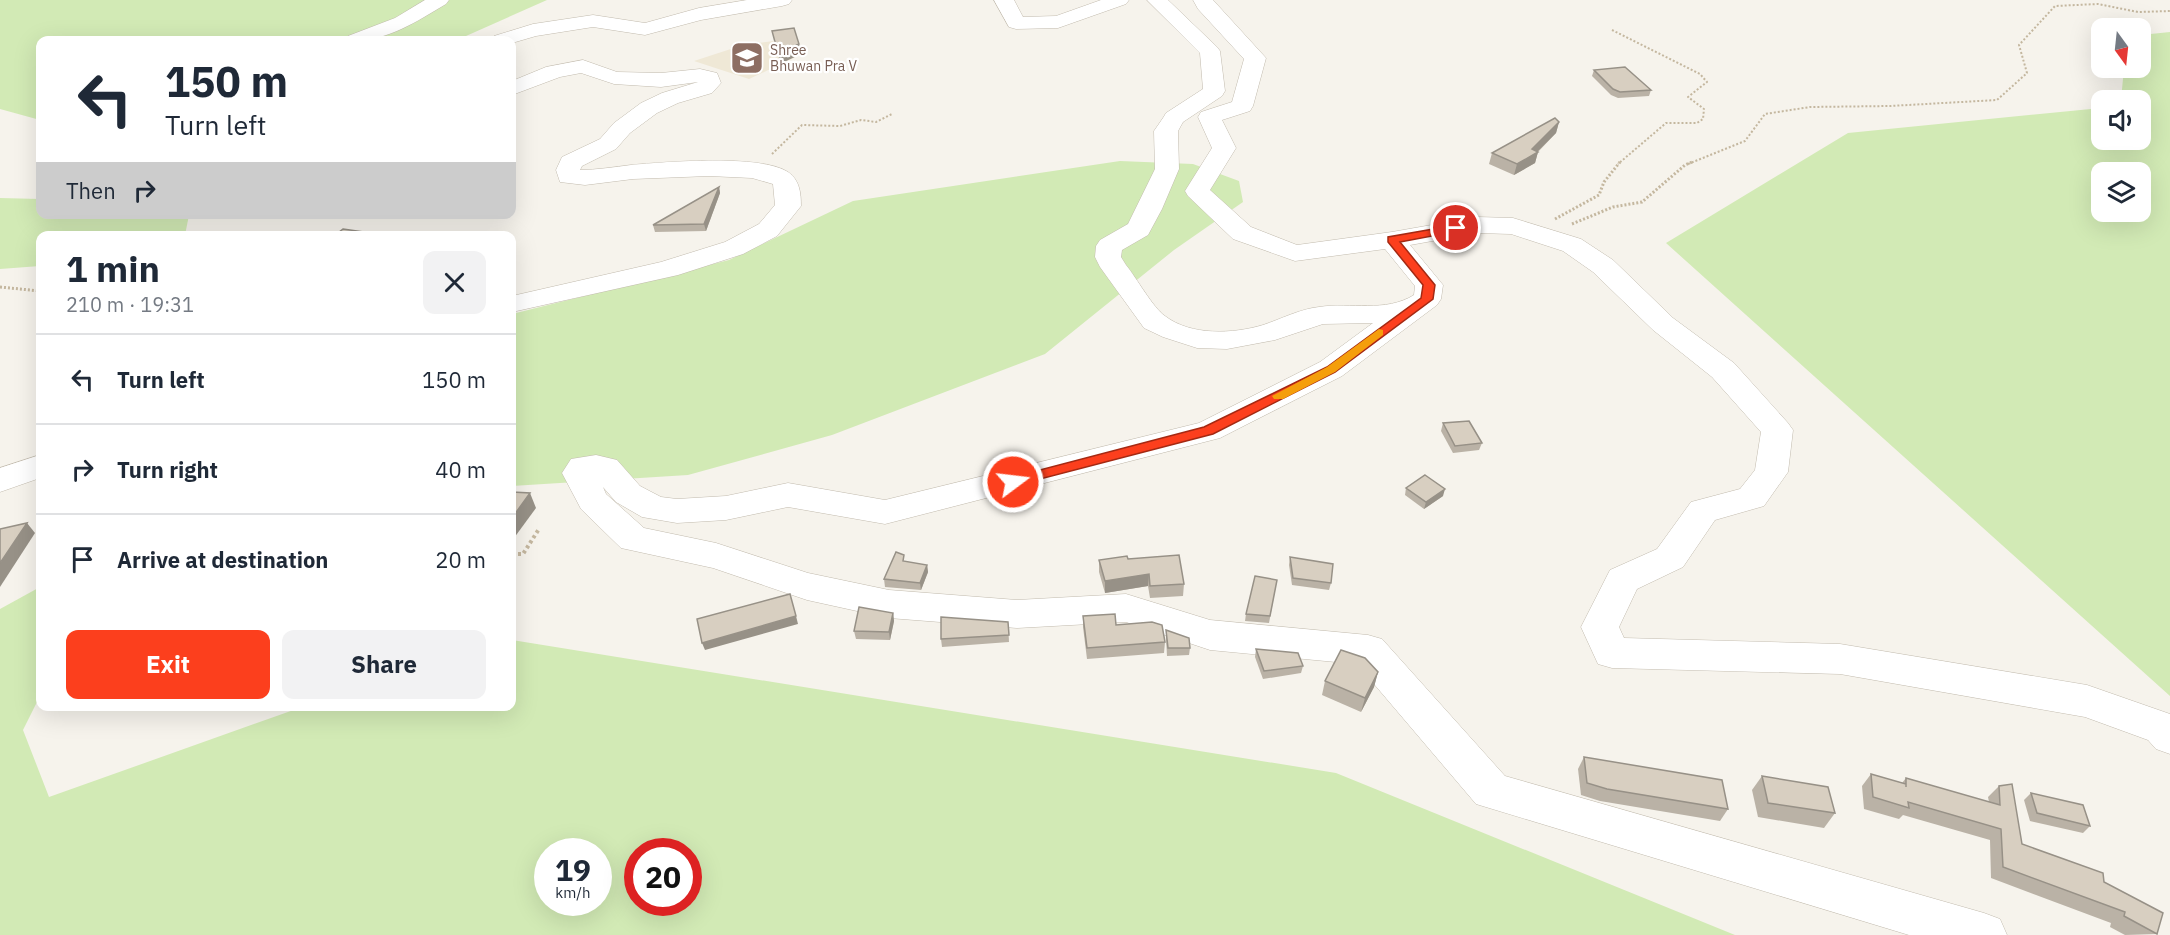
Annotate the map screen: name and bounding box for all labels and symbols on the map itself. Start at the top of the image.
north arrow [2091,18,2151,78]
school or university icon: Shree Bhuwan Pra V [729,40,765,76]
place label: Shree Bhuwan Pra V [770,41,858,75]
pin [1430,202,1481,253]
position arrow [981,450,1045,514]
speed limit sign: 20 [624,838,702,916]

